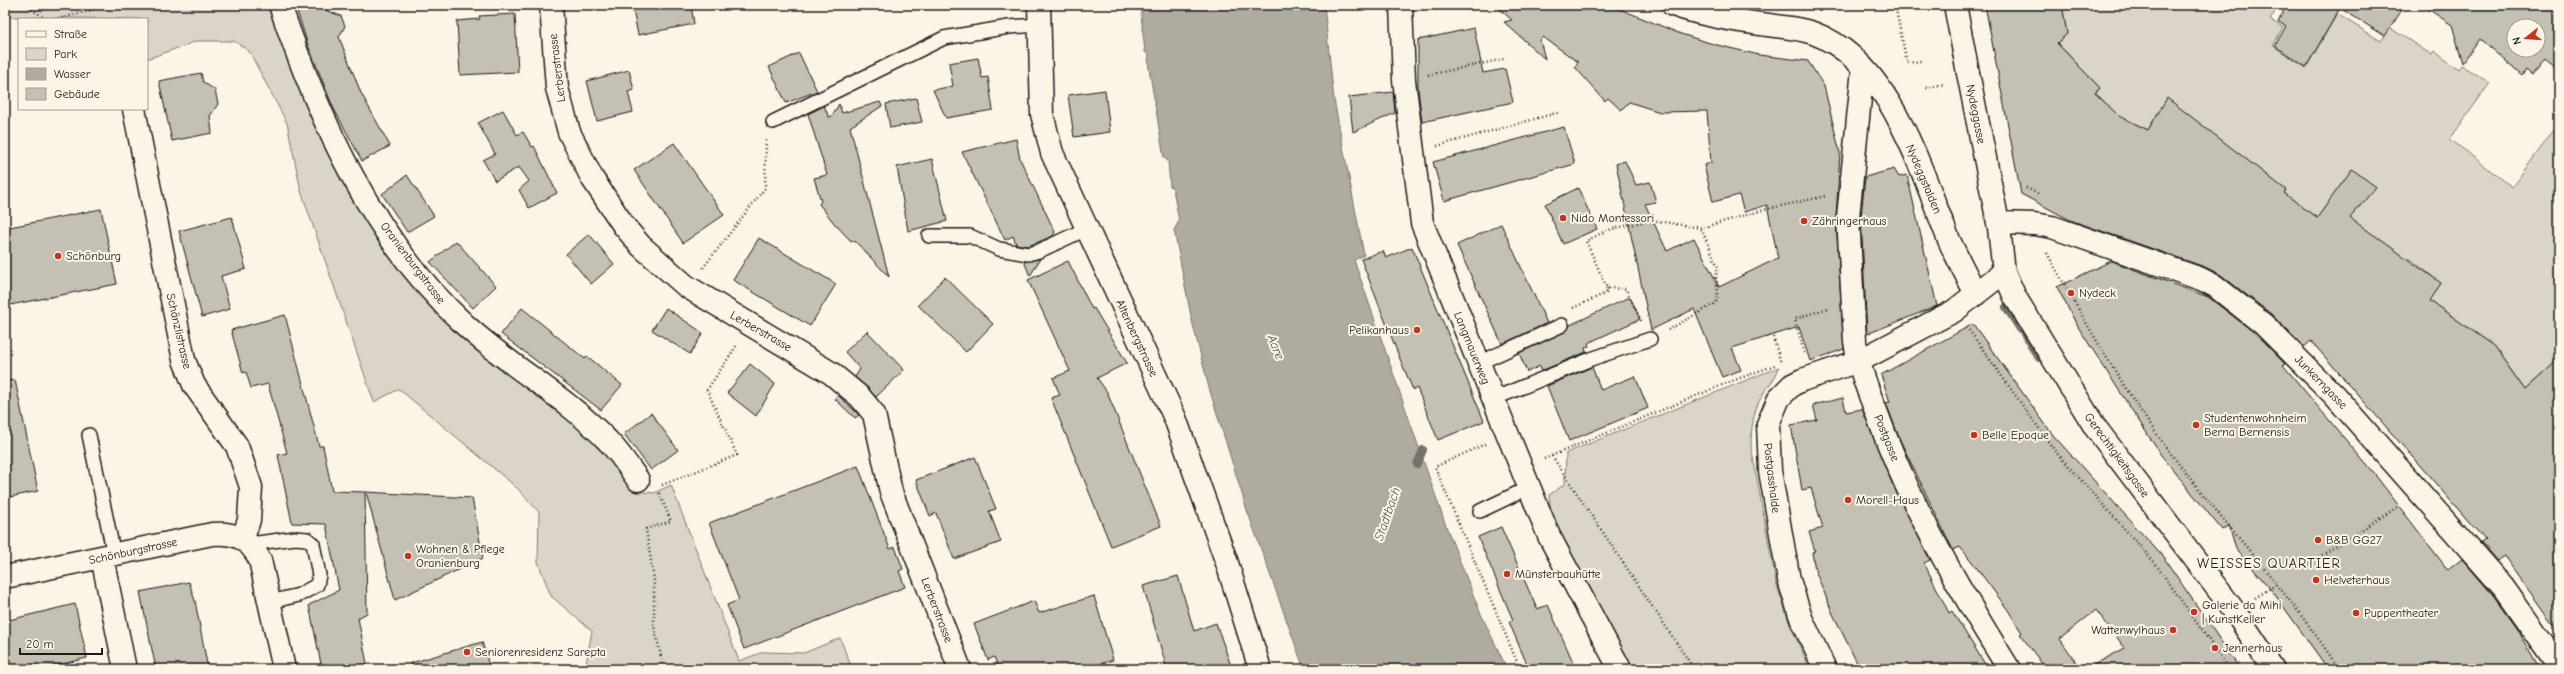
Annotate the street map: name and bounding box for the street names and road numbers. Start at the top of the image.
street label: Lerberstrasse [546,33,568,103]
street label: Nydeggasse [1963,83,1989,145]
street label: Nydeggstalden [1903,142,1945,216]
street label: Oranienburgstrasse [378,219,448,307]
street label: Schänzlistrasse [163,292,195,370]
street label: Altenbergstrasse [1113,297,1161,379]
street label: Lerberstrasse [728,308,794,354]
street label: Langmauerweg [1451,310,1493,386]
street label: Junkerngasse [2292,352,2350,412]
street label: Gerechtigkeitsgasse [2082,410,2152,500]
street label: Postgasse [1871,413,1903,463]
street label: Postgasshalde [1761,442,1783,514]
street label: Schönburgstrasse [87,535,179,567]
street label: Lerberstrasse [918,575,956,645]

